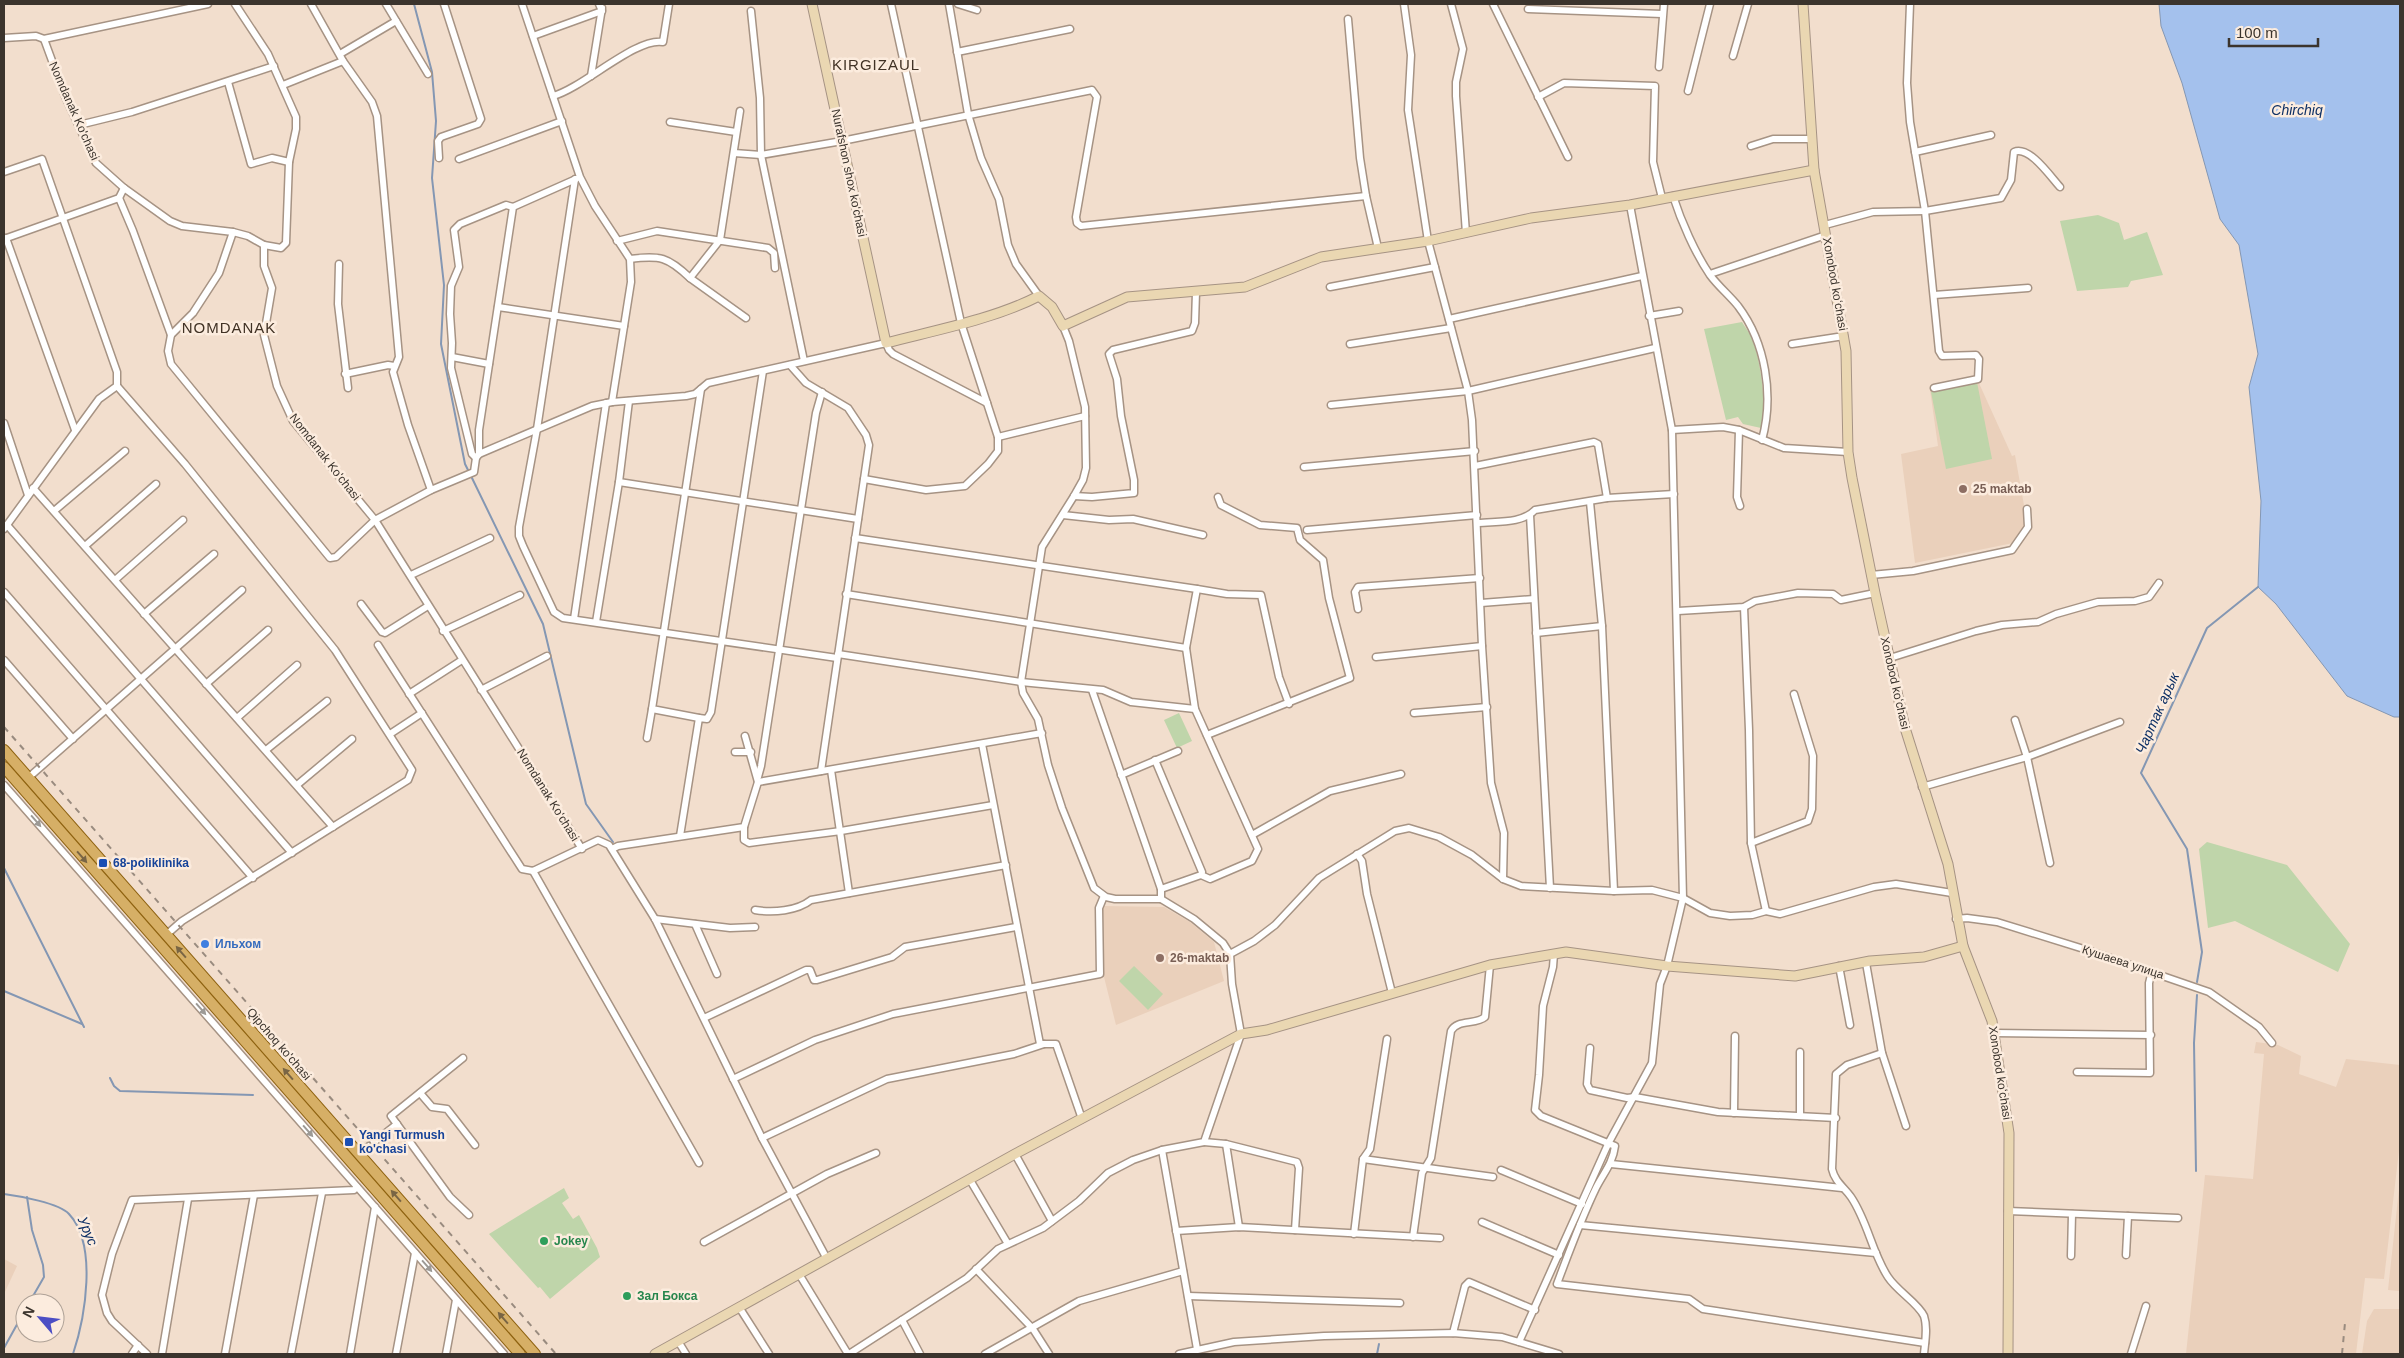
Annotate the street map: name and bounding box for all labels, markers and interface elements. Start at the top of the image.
scale bar [2229,15,2318,47]
text: 100 m [2236,24,2278,41]
district label: KIRGIZAUL [832,56,920,73]
street label: Nomdanak Ko'chasi [46,60,102,162]
water label: Chirchiq [2271,102,2323,118]
street label: Nurafshon shox ko'chasi [829,108,869,238]
street label: Xonobod koʻchasi [1820,236,1850,332]
district label: NOMDANAK [182,319,276,336]
street label: Nomdanak Ko'chasi [287,411,363,503]
place label: 25 maktab [1973,482,2032,496]
marker: 25 maktab [1957,483,1969,495]
street label: Xonobod koʻchasi [1878,635,1912,731]
water label: Чартак арык [2132,669,2183,756]
street label: Nomdanak Ko'chasi [514,746,582,844]
one-way arrow [30,815,42,827]
one-way arrow [76,850,88,862]
place label: 68-poliklinika [113,856,189,870]
marker: 68-poliklinika [97,857,109,869]
place label: Ильхом [215,937,261,951]
marker: Ильхом [199,938,211,950]
street label: Кушаева улица [2080,942,2166,982]
one-way arrow [175,946,187,958]
place label: 26-maktab [1170,951,1229,965]
marker: 26-maktab [1154,952,1166,964]
one-way arrow [195,1003,207,1015]
street label: Qipchoq ko'chasi [244,1005,314,1083]
street label: Xonobod koʻchasi [1986,1025,2014,1121]
one-way arrow [283,1067,294,1080]
one-way arrow [303,1125,314,1138]
place label: Yangi Turmush ko'chasi [359,1128,445,1156]
marker: Yangi Turmush ko'chasi [343,1136,355,1148]
one-way arrow [390,1189,401,1202]
water label: Урус [74,1213,101,1248]
place label: Jokey [554,1234,588,1248]
marker: Jokey [538,1235,550,1247]
one-way arrow [421,1260,433,1272]
place label: Зал Бокса [637,1289,698,1303]
marker: Зал Бокса [621,1290,633,1302]
north arrow [15,1293,65,1343]
text: N [19,1304,38,1320]
one-way arrow [497,1312,509,1324]

